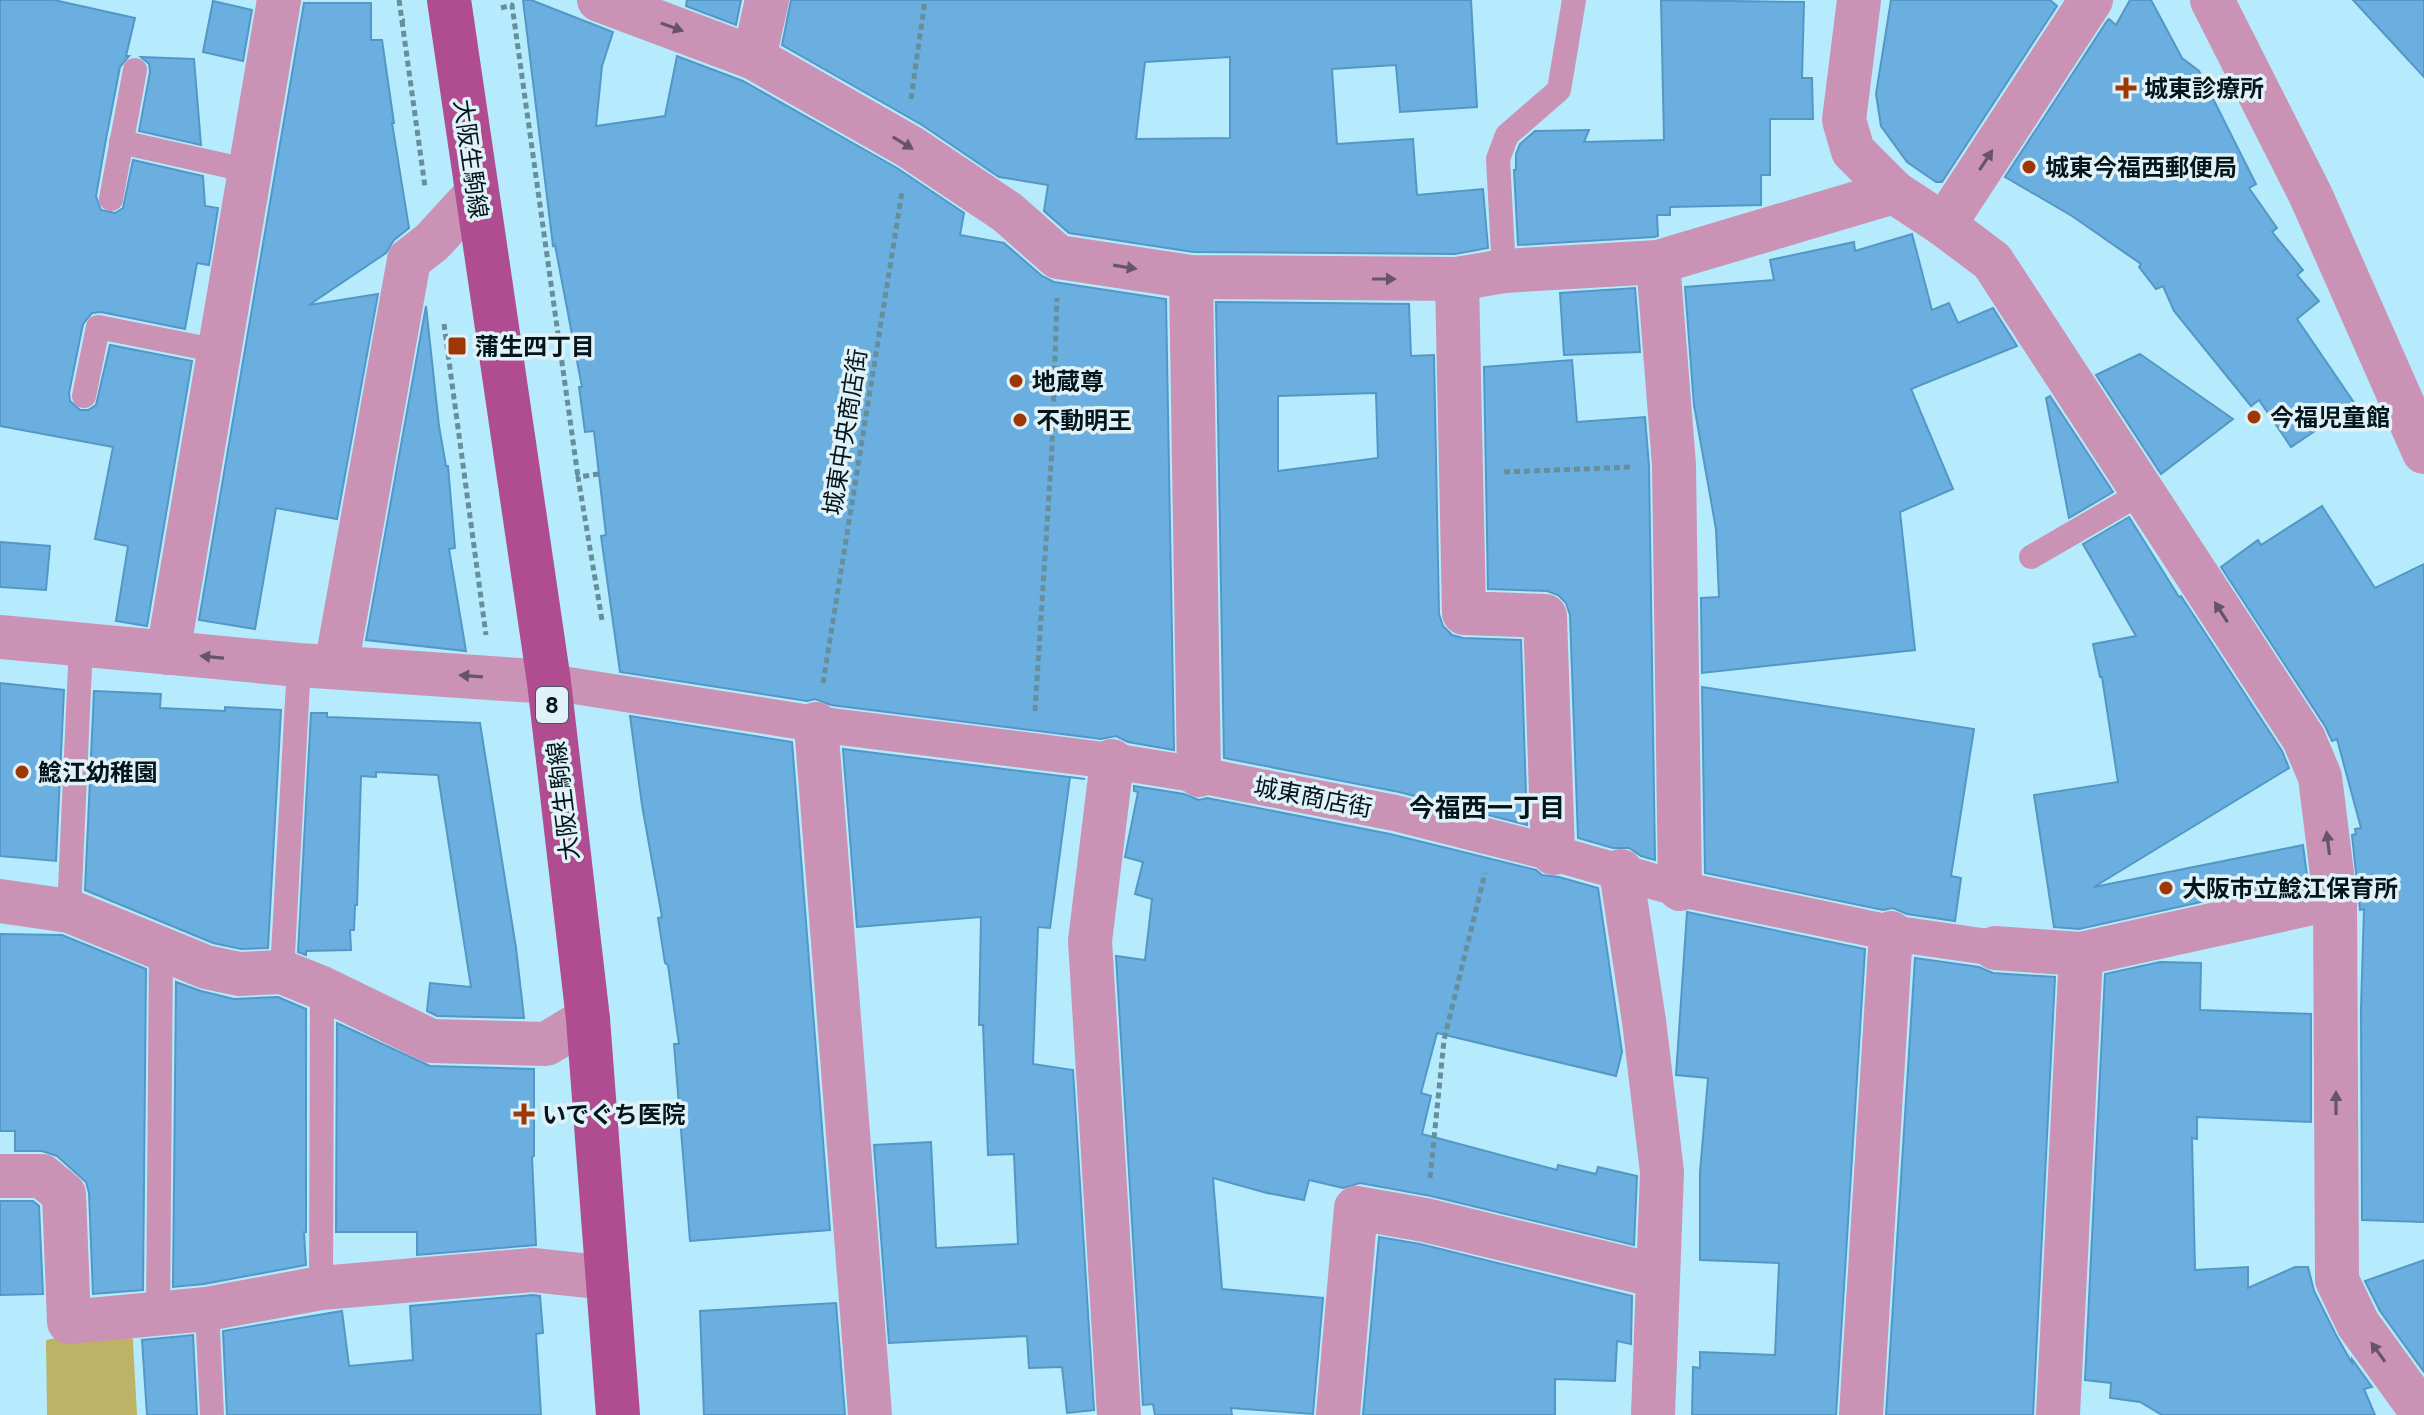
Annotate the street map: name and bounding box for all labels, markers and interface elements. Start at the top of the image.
one-way arrow [660,21,684,34]
place label: 城東診療所 [2144,74,2264,103]
marker: 城東診療所 [2115,77,2137,99]
street label: 大阪生駒線 [448,98,494,220]
one-way arrow [893,136,914,151]
one-way arrow [1979,149,1994,170]
place label: 城東今福西郵便局 [2045,153,2237,182]
marker: 城東今福西郵便局 [2020,158,2038,176]
one-way arrow [1113,261,1138,274]
one-way arrow [1372,273,1397,285]
place label: 蒲生四丁目 [475,332,595,361]
marker: 蒲生四丁目 [446,335,468,357]
street label: 城東中央商店街 [818,347,872,517]
place label: 地蔵尊 [1032,367,1104,396]
marker: 地蔵尊 [1007,372,1025,390]
place label: 今福児童館 [2270,403,2390,432]
place label: 不動明王 [1036,406,1132,435]
marker: 今福児童館 [2245,408,2263,426]
marker: 不動明王 [1011,411,1029,429]
one-way arrow [2214,601,2229,622]
one-way arrow [199,650,224,663]
one-way arrow [459,669,484,682]
road number: 8 [536,687,568,723]
street label: 大阪生駒線 [541,740,585,862]
place label: 鯰江幼稚園 [38,758,158,787]
marker: 鯰江幼稚園 [13,763,31,781]
street label: 城東商店街 [1251,771,1375,823]
district label: 今福西一丁目 [1409,793,1565,823]
one-way arrow [2321,830,2334,855]
place label: 大阪市立鯰江保育所 [2182,874,2398,903]
marker: 大阪市立鯰江保育所 [2157,879,2175,897]
one-way arrow [2330,1090,2342,1115]
place label: いでぐち医院 [542,1100,686,1129]
marker: いでぐち医院 [513,1103,535,1125]
one-way arrow [2371,1341,2386,1362]

